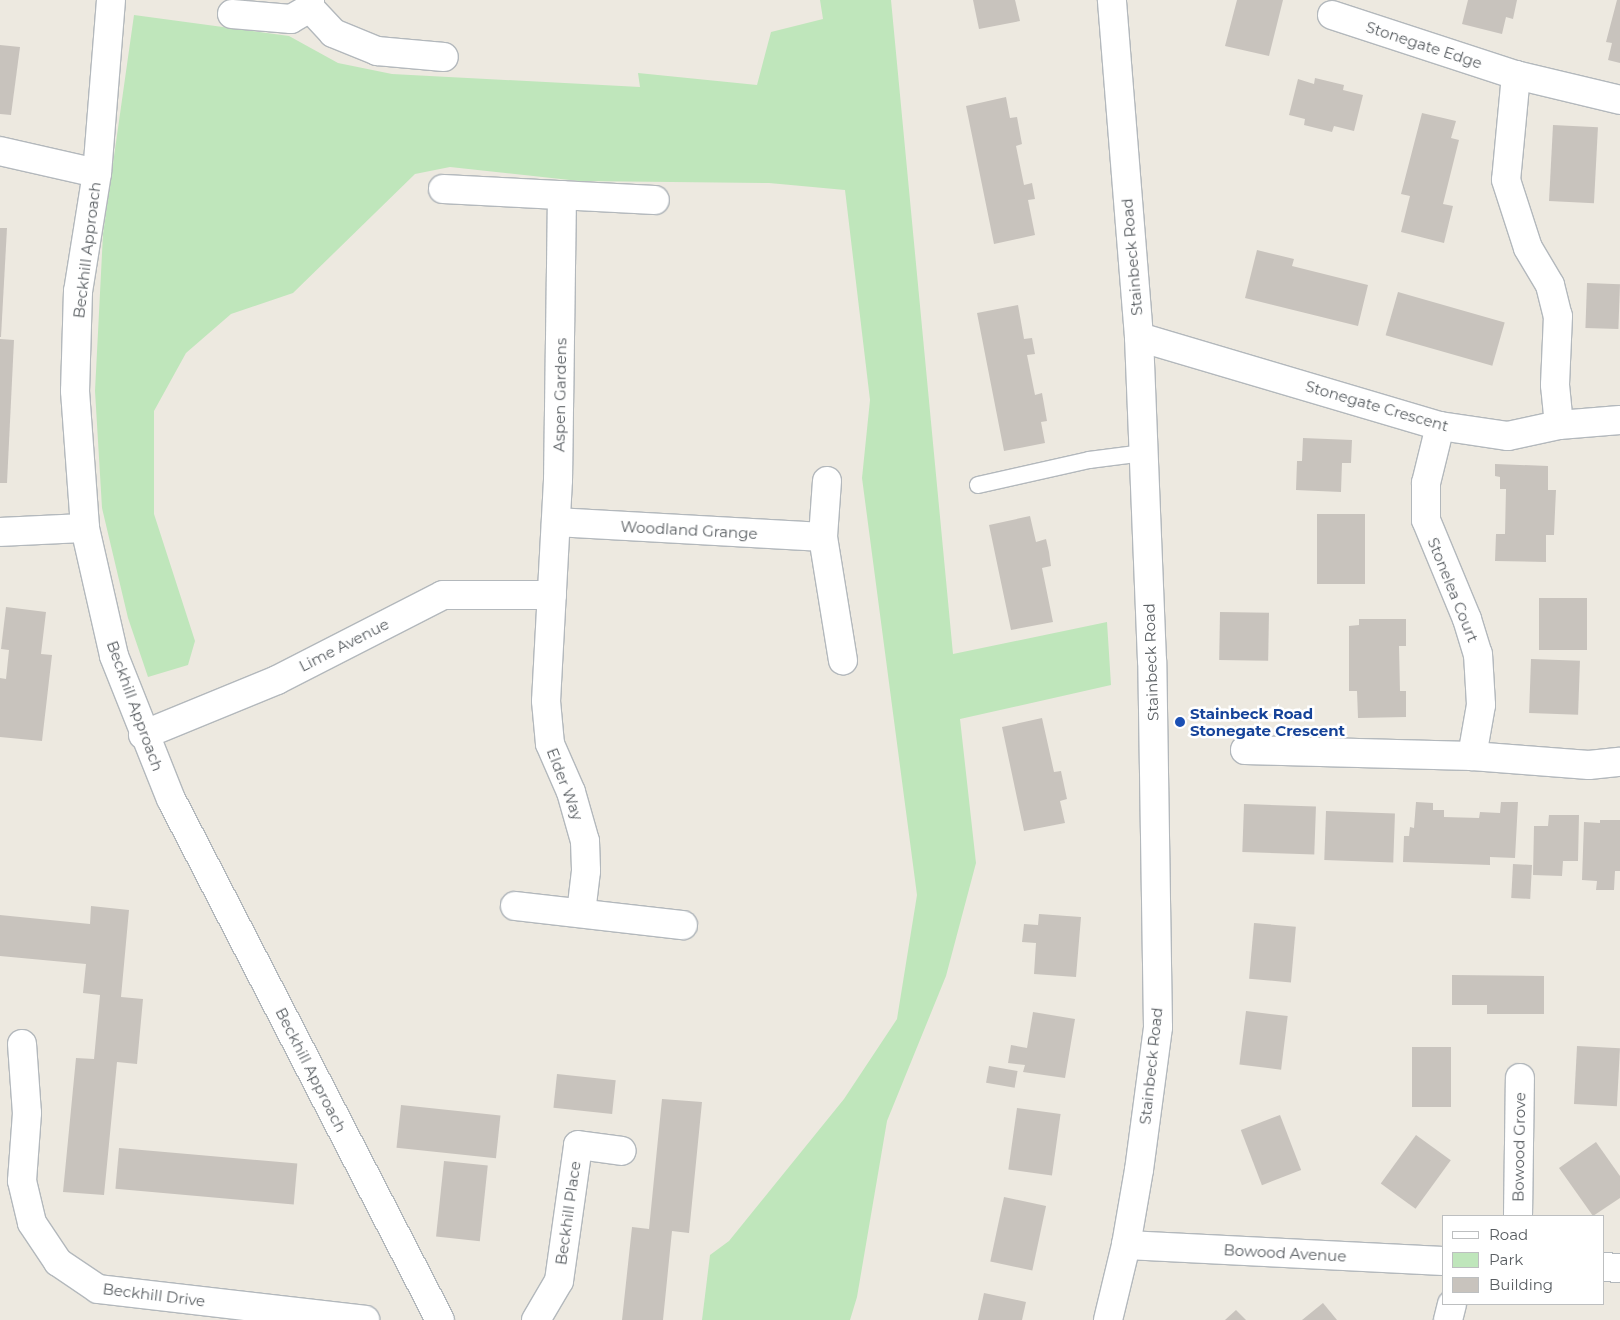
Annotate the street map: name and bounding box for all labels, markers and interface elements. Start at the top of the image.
street label: Stonegate Edge [1364,18,1484,72]
street label: Beckhill Approach [70,181,104,319]
street label: Stainbeck Road [1118,198,1146,316]
street label: Aspen Gardens [550,338,570,452]
street label: Stonegate Crescent [1303,377,1451,435]
street label: Woodland Grange [620,517,758,543]
street label: Stonelea Court [1424,535,1482,645]
street label: Stainbeck Road [1140,603,1162,721]
street label: Lime Avenue [296,615,392,675]
street label: Beckhill Approach [103,638,167,774]
place label: Stainbeck Road Stonegate Crescent [1190,704,1345,739]
marker: Stainbeck Road Stonegate Crescent [1174,716,1186,728]
street label: Elder Way [543,745,587,823]
street label: Beckhill Approach [272,1005,350,1135]
street label: Stainbeck Road [1136,1007,1166,1125]
street label: Bowood Grove [1509,1092,1529,1202]
street label: Beckhill Place [552,1160,584,1266]
legend [1442,1215,1605,1305]
text: Road [1489,1225,1528,1244]
street label: Bowood Avenue [1223,1241,1347,1265]
text: Park [1489,1250,1523,1269]
text: Building [1489,1275,1553,1294]
street label: Beckhill Drive [102,1280,206,1310]

